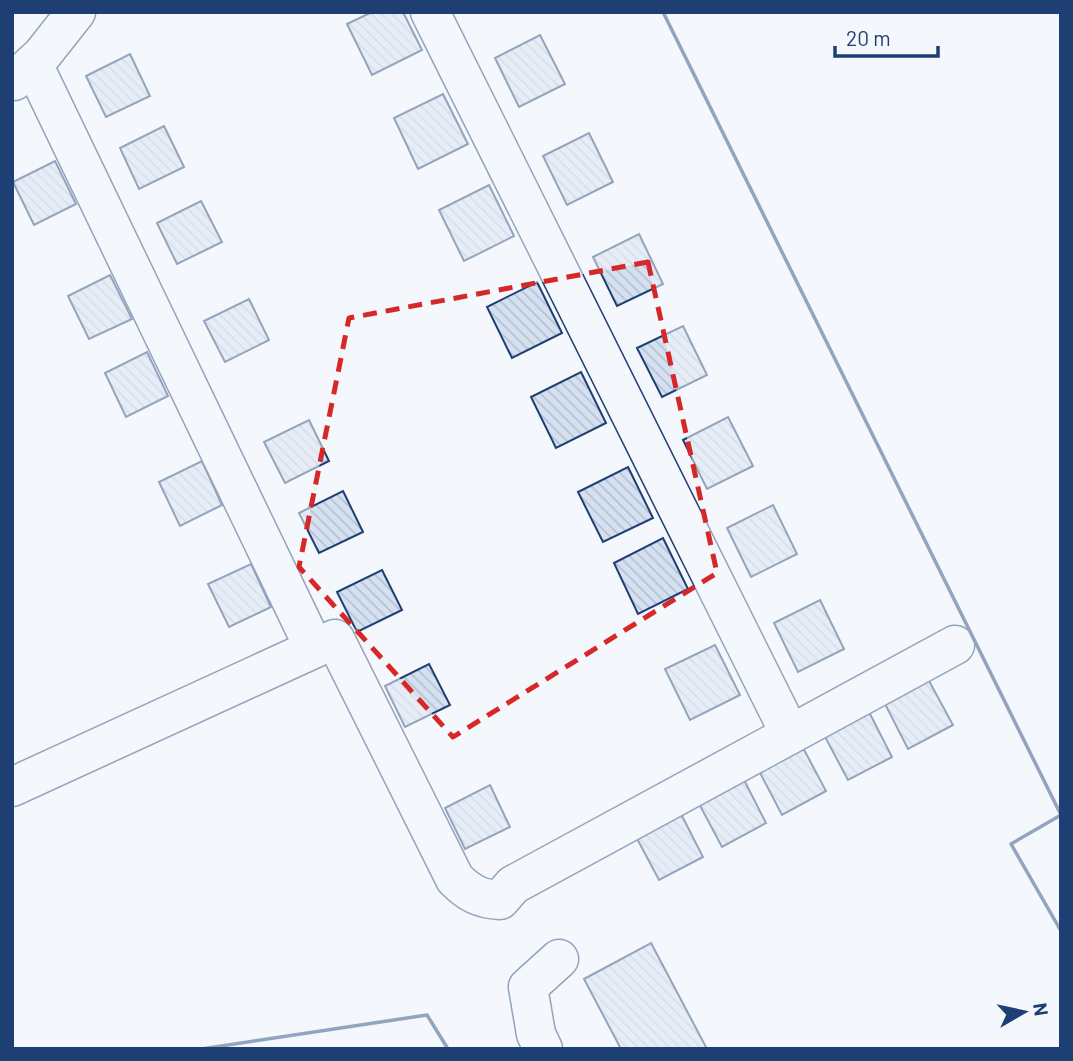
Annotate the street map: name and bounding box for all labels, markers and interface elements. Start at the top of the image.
scale bar [835,14,938,58]
text: 20 m [846,25,891,50]
north arrow [989,977,1059,1047]
text: N [1029,1001,1054,1017]

